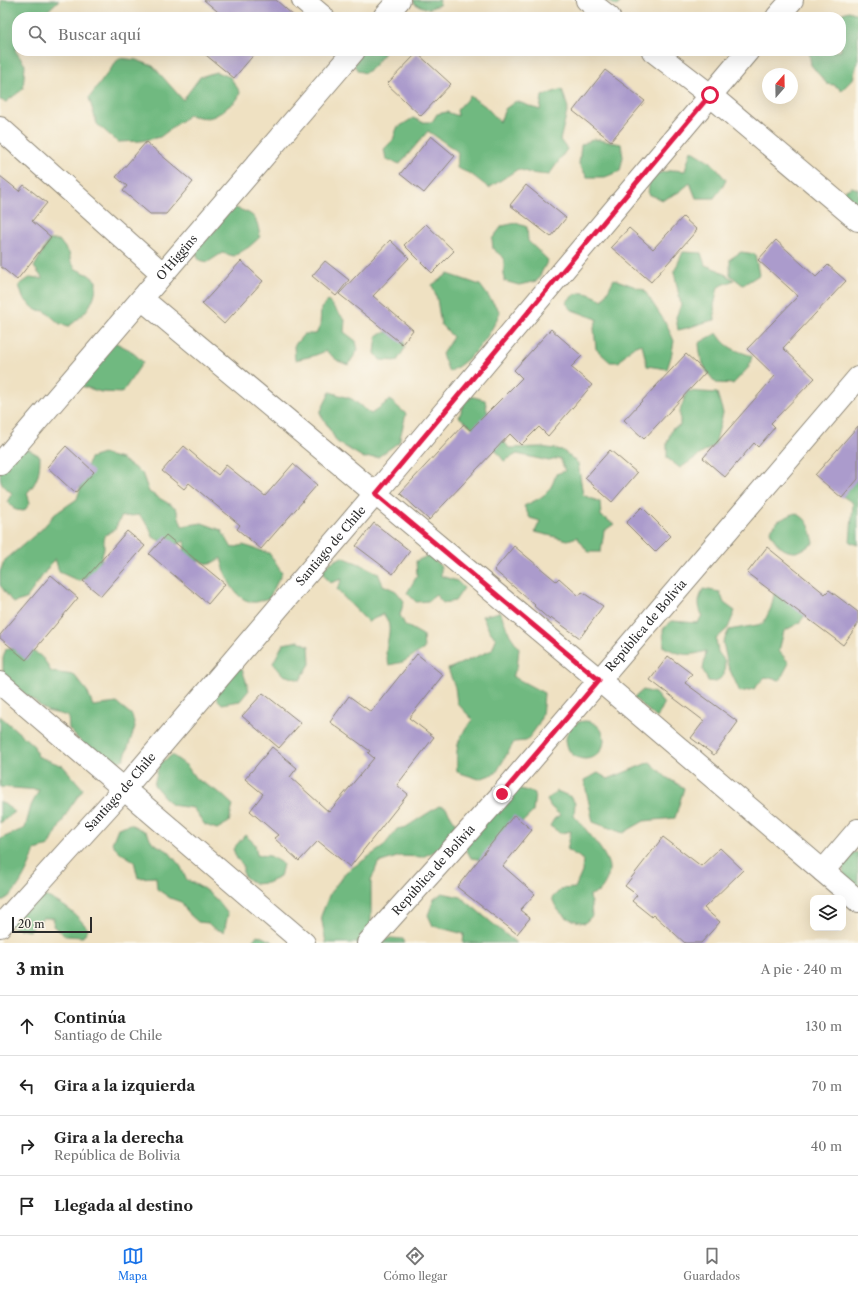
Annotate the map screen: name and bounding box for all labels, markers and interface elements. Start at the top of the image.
search box [12,12,846,56]
icon: search [26,23,48,45]
text: Buscar aquí [58,25,141,44]
north arrow [762,68,798,104]
route start [701,86,719,104]
street label: O'Higgins [153,231,200,283]
street label: Santiago de Chile [292,502,369,589]
street label: República de Bolivia [602,576,690,675]
street label: Santiago de Chile [81,749,159,834]
route end [493,785,511,803]
street label: República de Bolivia [389,821,478,918]
map controls [810,895,846,931]
button: layers [810,895,846,931]
scale bar [12,915,92,934]
text: 20 m [18,917,44,931]
text: 3 min [16,959,65,979]
text: A pie · 240 m [761,961,842,977]
text: Continúa [54,1008,126,1027]
icon: ahead [16,1015,38,1037]
text: 130 m [806,1018,842,1034]
text: Santiago de Chile [54,1027,162,1043]
icon: left [16,1075,38,1097]
text: Gira a la izquierda [54,1076,195,1095]
text: 70 m [812,1078,842,1094]
text: Gira a la derecha [54,1128,184,1147]
icon: right [16,1135,38,1157]
text: 40 m [811,1138,842,1154]
text: República de Bolivia [54,1147,180,1163]
icon: arrive [16,1195,38,1217]
text: Llegada al destino [54,1196,193,1215]
tab: Mapa [118,1245,147,1283]
tab: Cómo llegar [383,1245,447,1283]
tab: Guardados [683,1245,740,1283]

